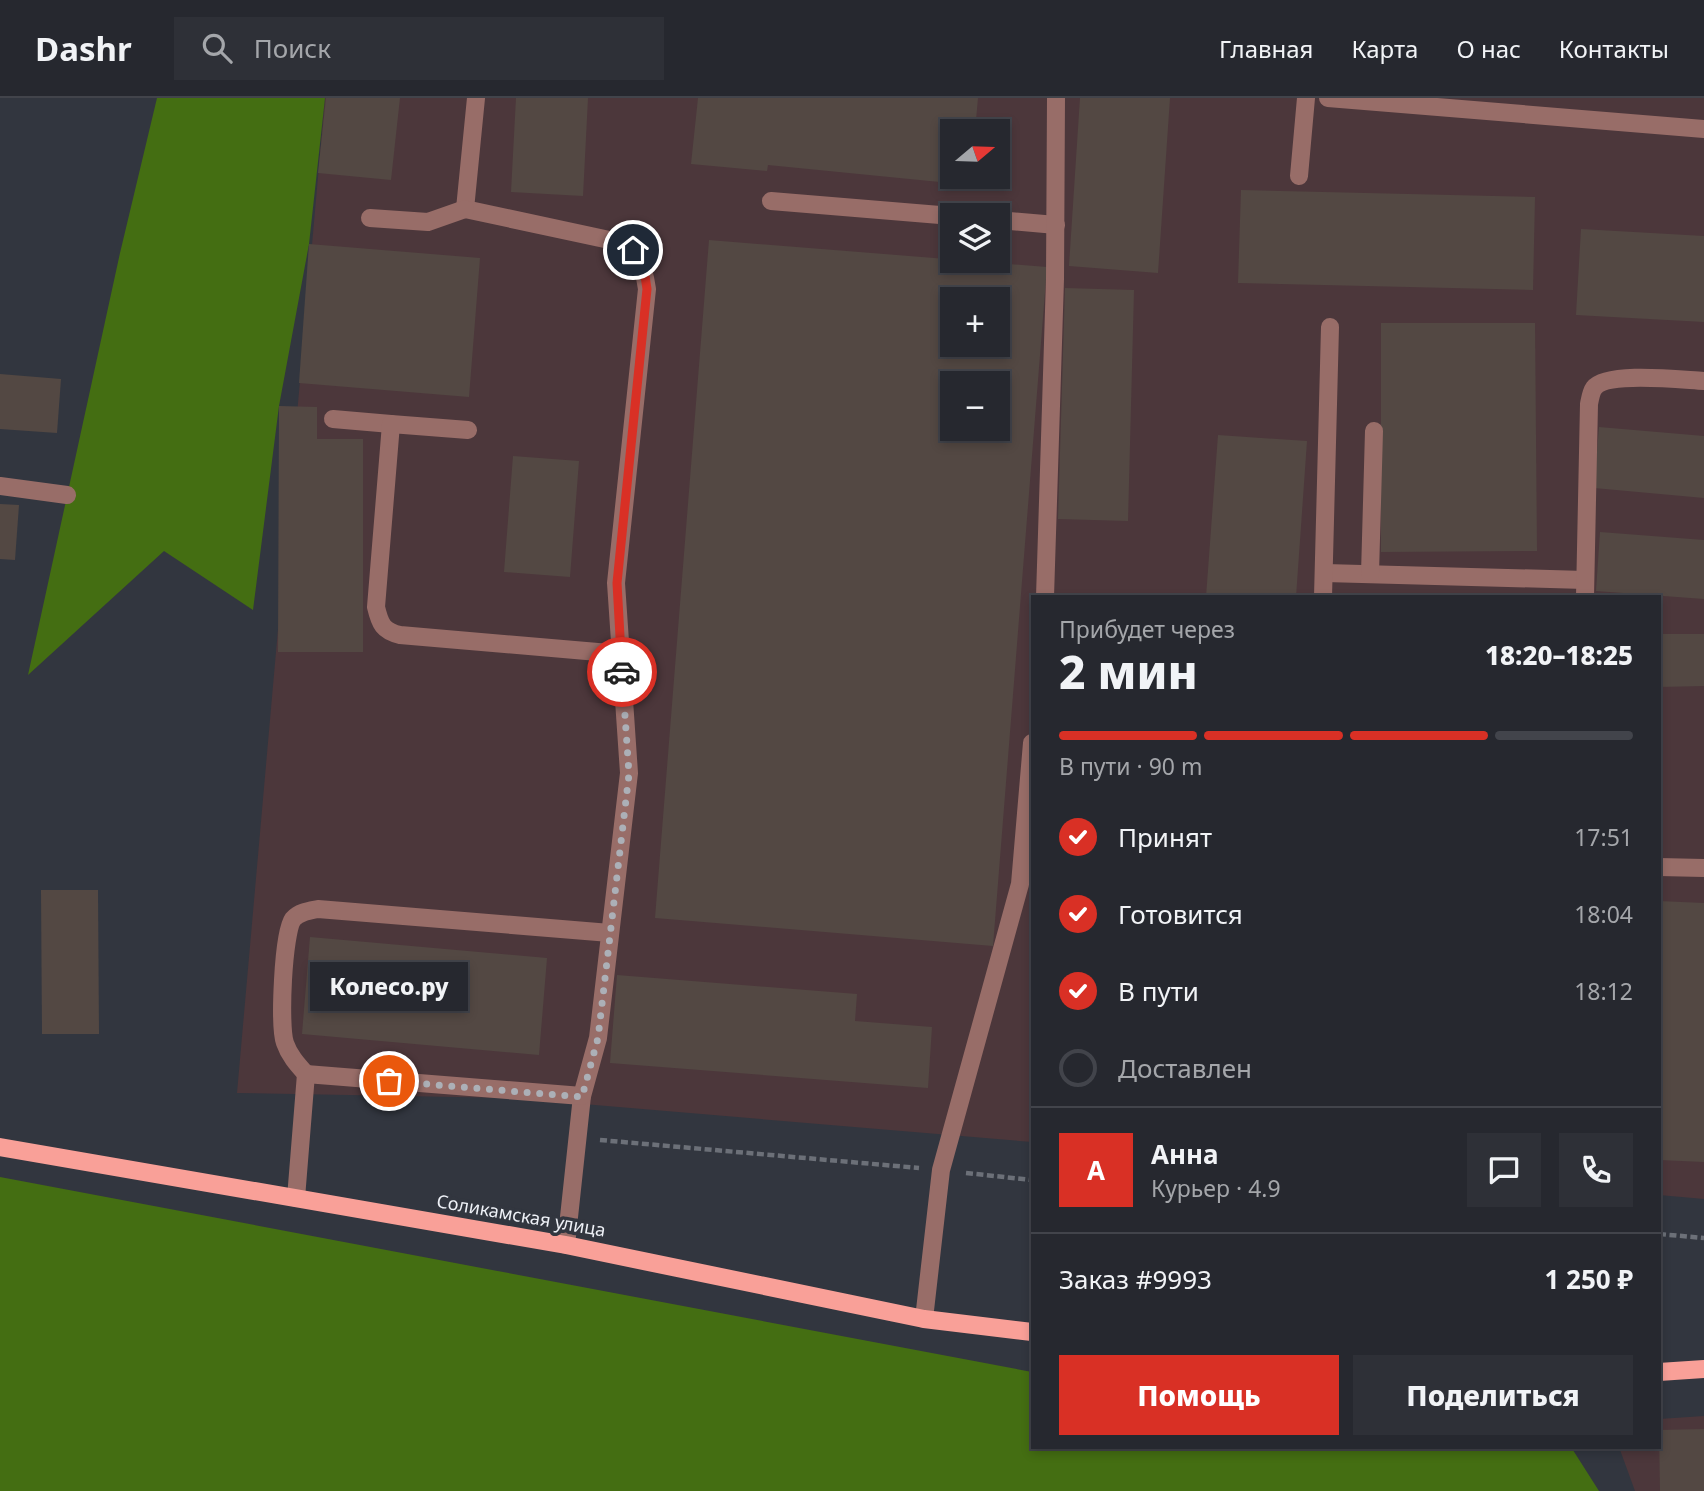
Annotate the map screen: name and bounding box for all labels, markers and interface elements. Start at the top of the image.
search box [174,17,664,80]
text: Dashr [35,26,132,71]
icon: search [198,29,236,67]
text: Поиск [254,30,331,66]
text: Главная [1219,32,1313,65]
text: Карта [1351,32,1418,65]
text: О нас [1456,32,1521,65]
text: Контакты [1559,32,1669,65]
north arrow [940,119,1010,189]
map controls [940,119,1010,441]
button: layers [940,203,1010,273]
pin [603,220,663,280]
icon: home [614,231,652,269]
button: + [940,287,1010,357]
button: − [940,371,1010,441]
text: Прибудет через [1059,613,1235,645]
courier [587,637,657,707]
text: 18:20–18:25 [1485,637,1633,673]
text: 2 мин [1059,640,1198,702]
icon: car [603,653,641,691]
text: В пути · 90 m [1059,750,1202,782]
icon: check [1059,818,1097,856]
text: Принят [1118,819,1212,855]
text: 17:51 [1574,821,1633,853]
icon: check [1059,895,1097,933]
text: Готовится [1118,896,1243,932]
text: 18:04 [1574,898,1633,930]
callout: Колесо.ру [310,962,468,1011]
text: Колесо.ру [330,970,448,1002]
icon: check [1059,972,1097,1010]
text: В пути [1118,973,1199,1009]
text: 18:12 [1574,975,1633,1007]
text: Доставлен [1118,1050,1252,1086]
pin [359,1051,419,1111]
icon: bag [370,1062,408,1100]
button: chat [1467,1133,1541,1207]
button: phone [1559,1133,1633,1207]
text: Анна [1151,1136,1219,1172]
text: А [1087,1152,1105,1188]
text: Курьер · 4.9 [1151,1172,1281,1204]
street label: Соликамская улица [435,1188,608,1242]
text: Заказ #9993 [1059,1261,1212,1297]
text: 1 250 ₽ [1544,1261,1633,1297]
button: Помощь [1059,1355,1339,1435]
button: Поделиться [1353,1355,1633,1435]

